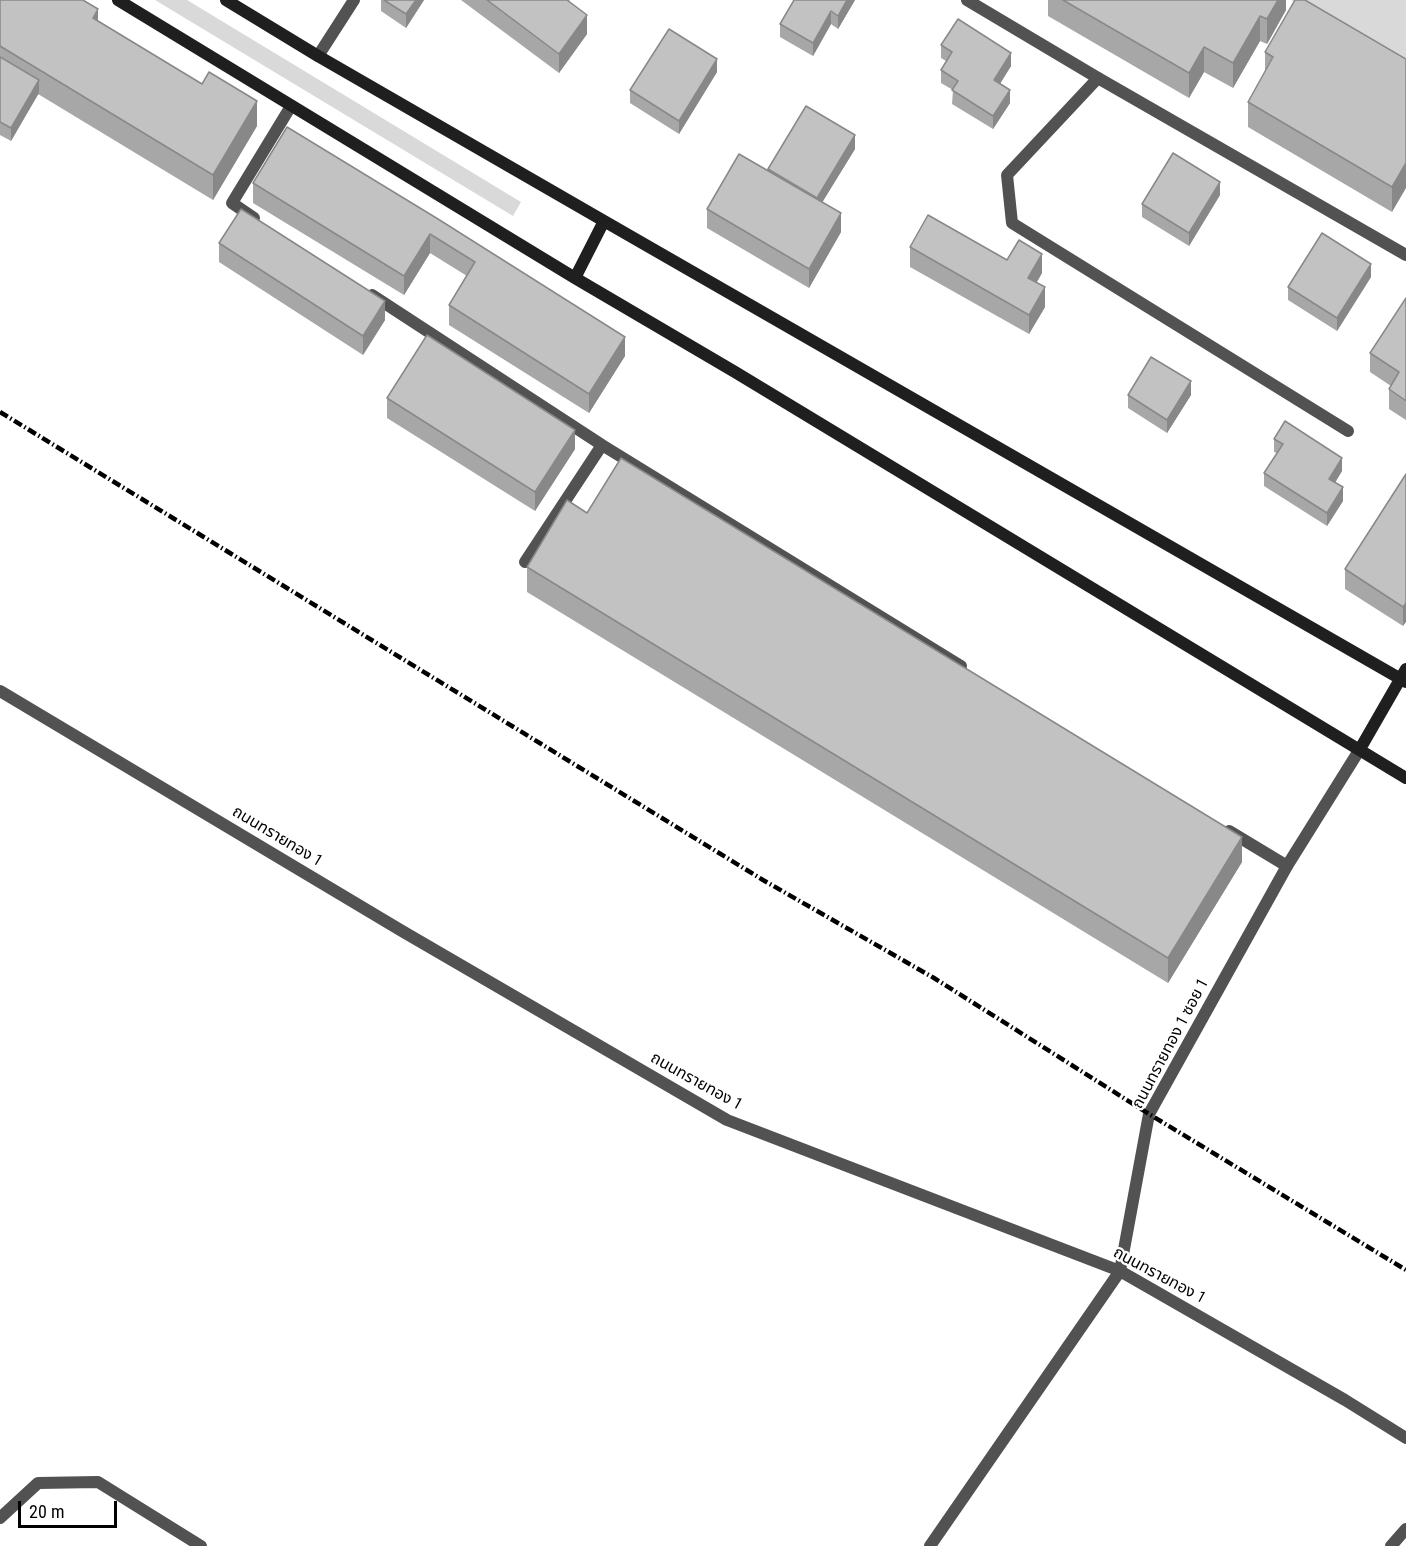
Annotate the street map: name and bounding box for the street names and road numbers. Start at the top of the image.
street label: ถนนทรายทอง 1 [228,803,326,871]
street label: ถนนทรายทอง 1 ซอย 1 [1129,976,1213,1112]
street label: ถนนทรายทอง 1 [647,1049,745,1115]
street label: ถนนทรายทอง 1 [1110,1244,1208,1308]

